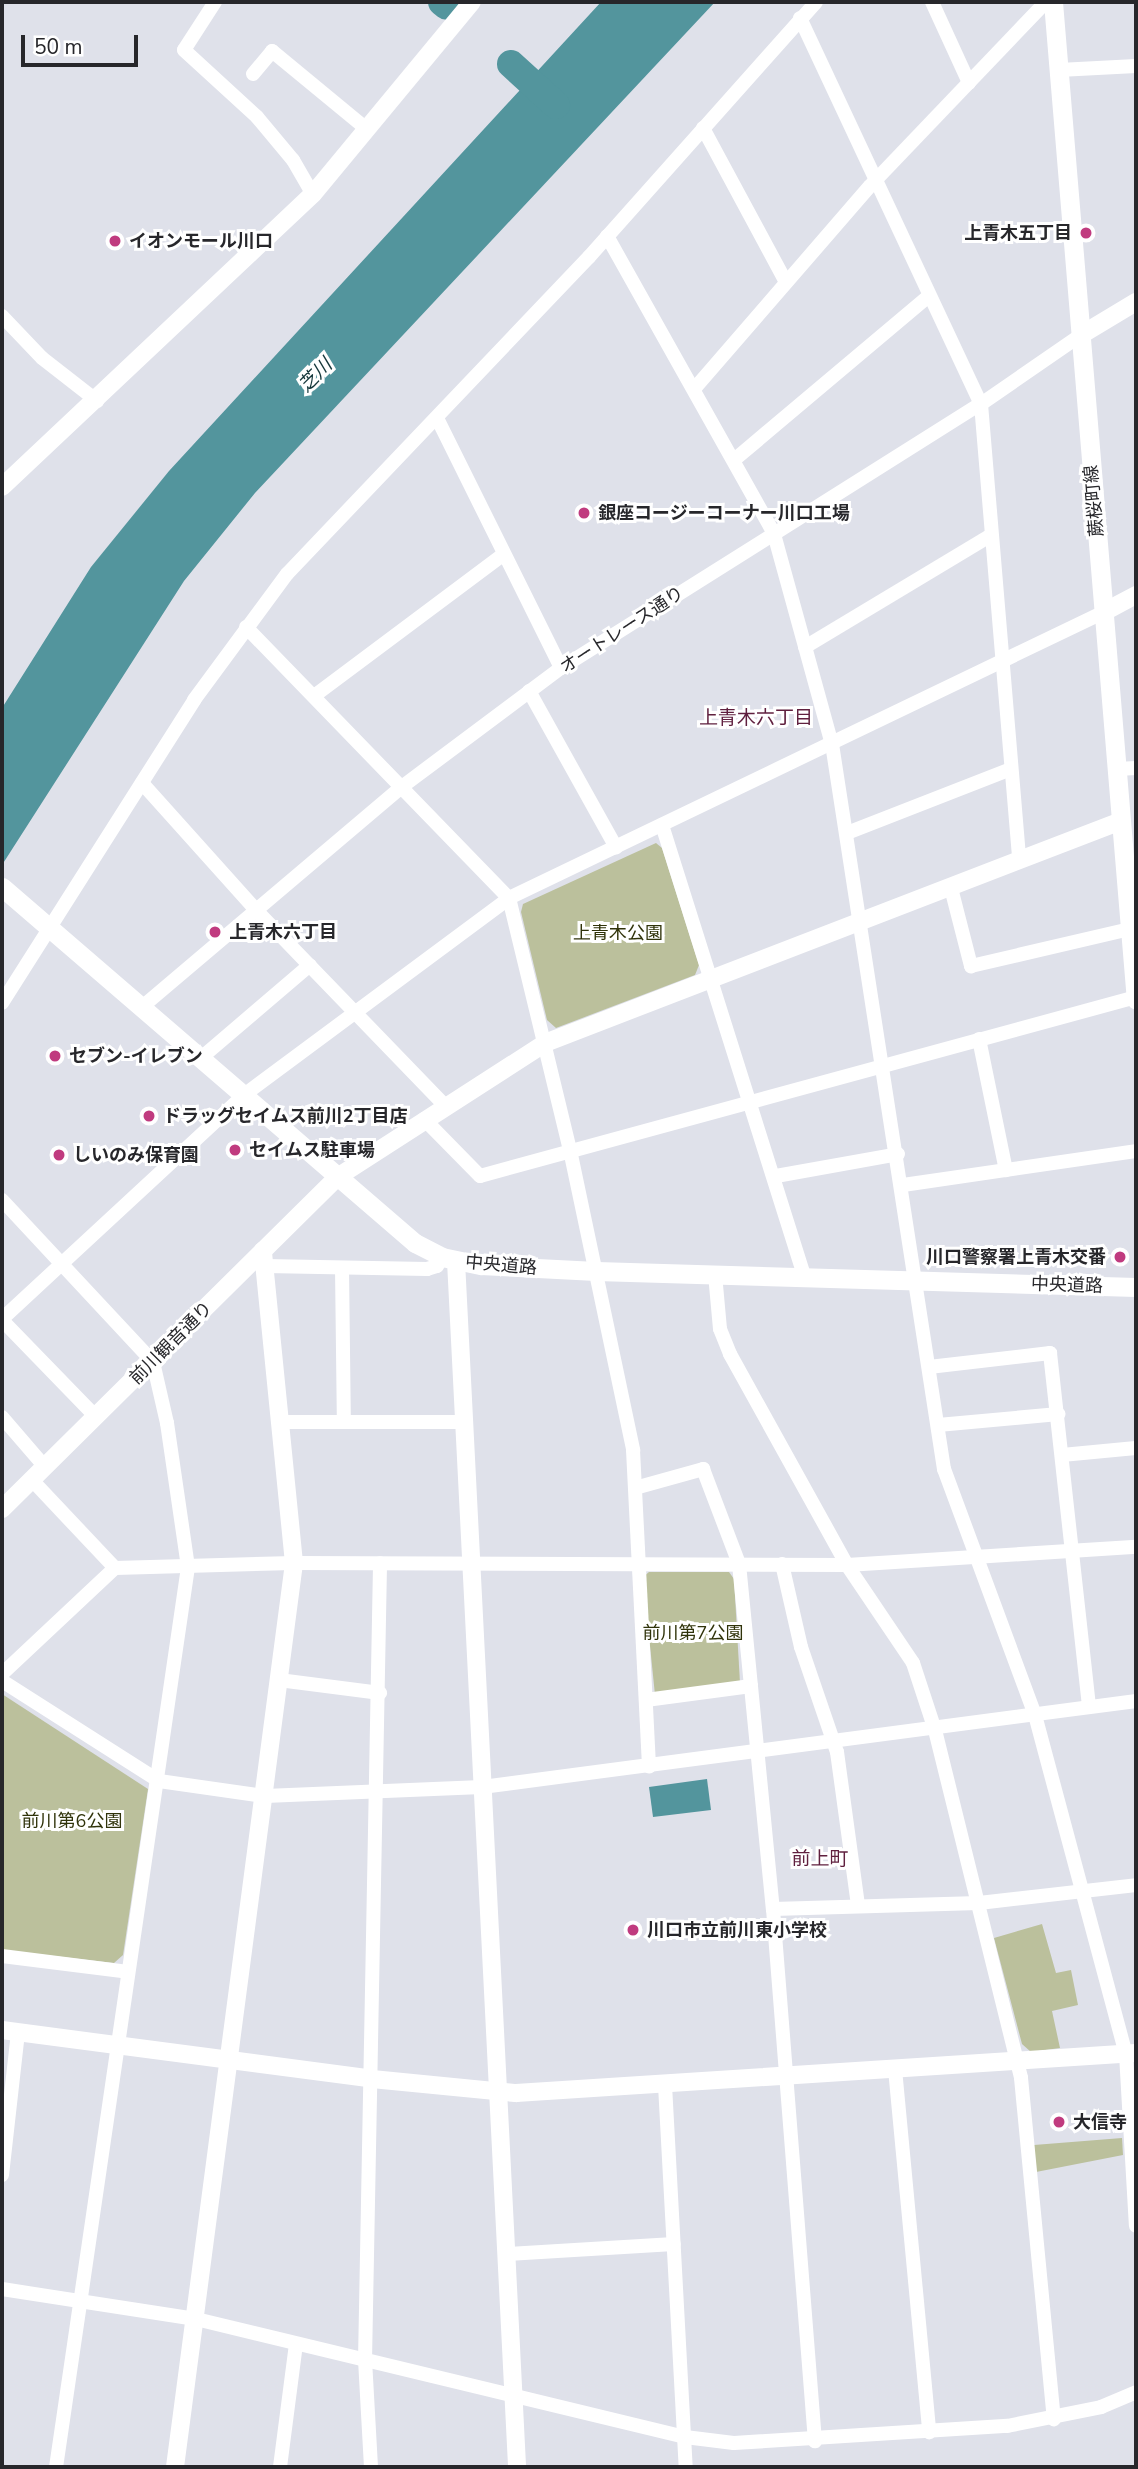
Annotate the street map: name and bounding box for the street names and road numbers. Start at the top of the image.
street label: 蕨桜町線 [1080,464,1108,538]
street label: オートレース通り [556,582,688,678]
street label: 中央道路 [464,1251,538,1279]
street label: 中央道路 [1031,1273,1103,1297]
street label: 前川観音通り [125,1297,217,1389]

